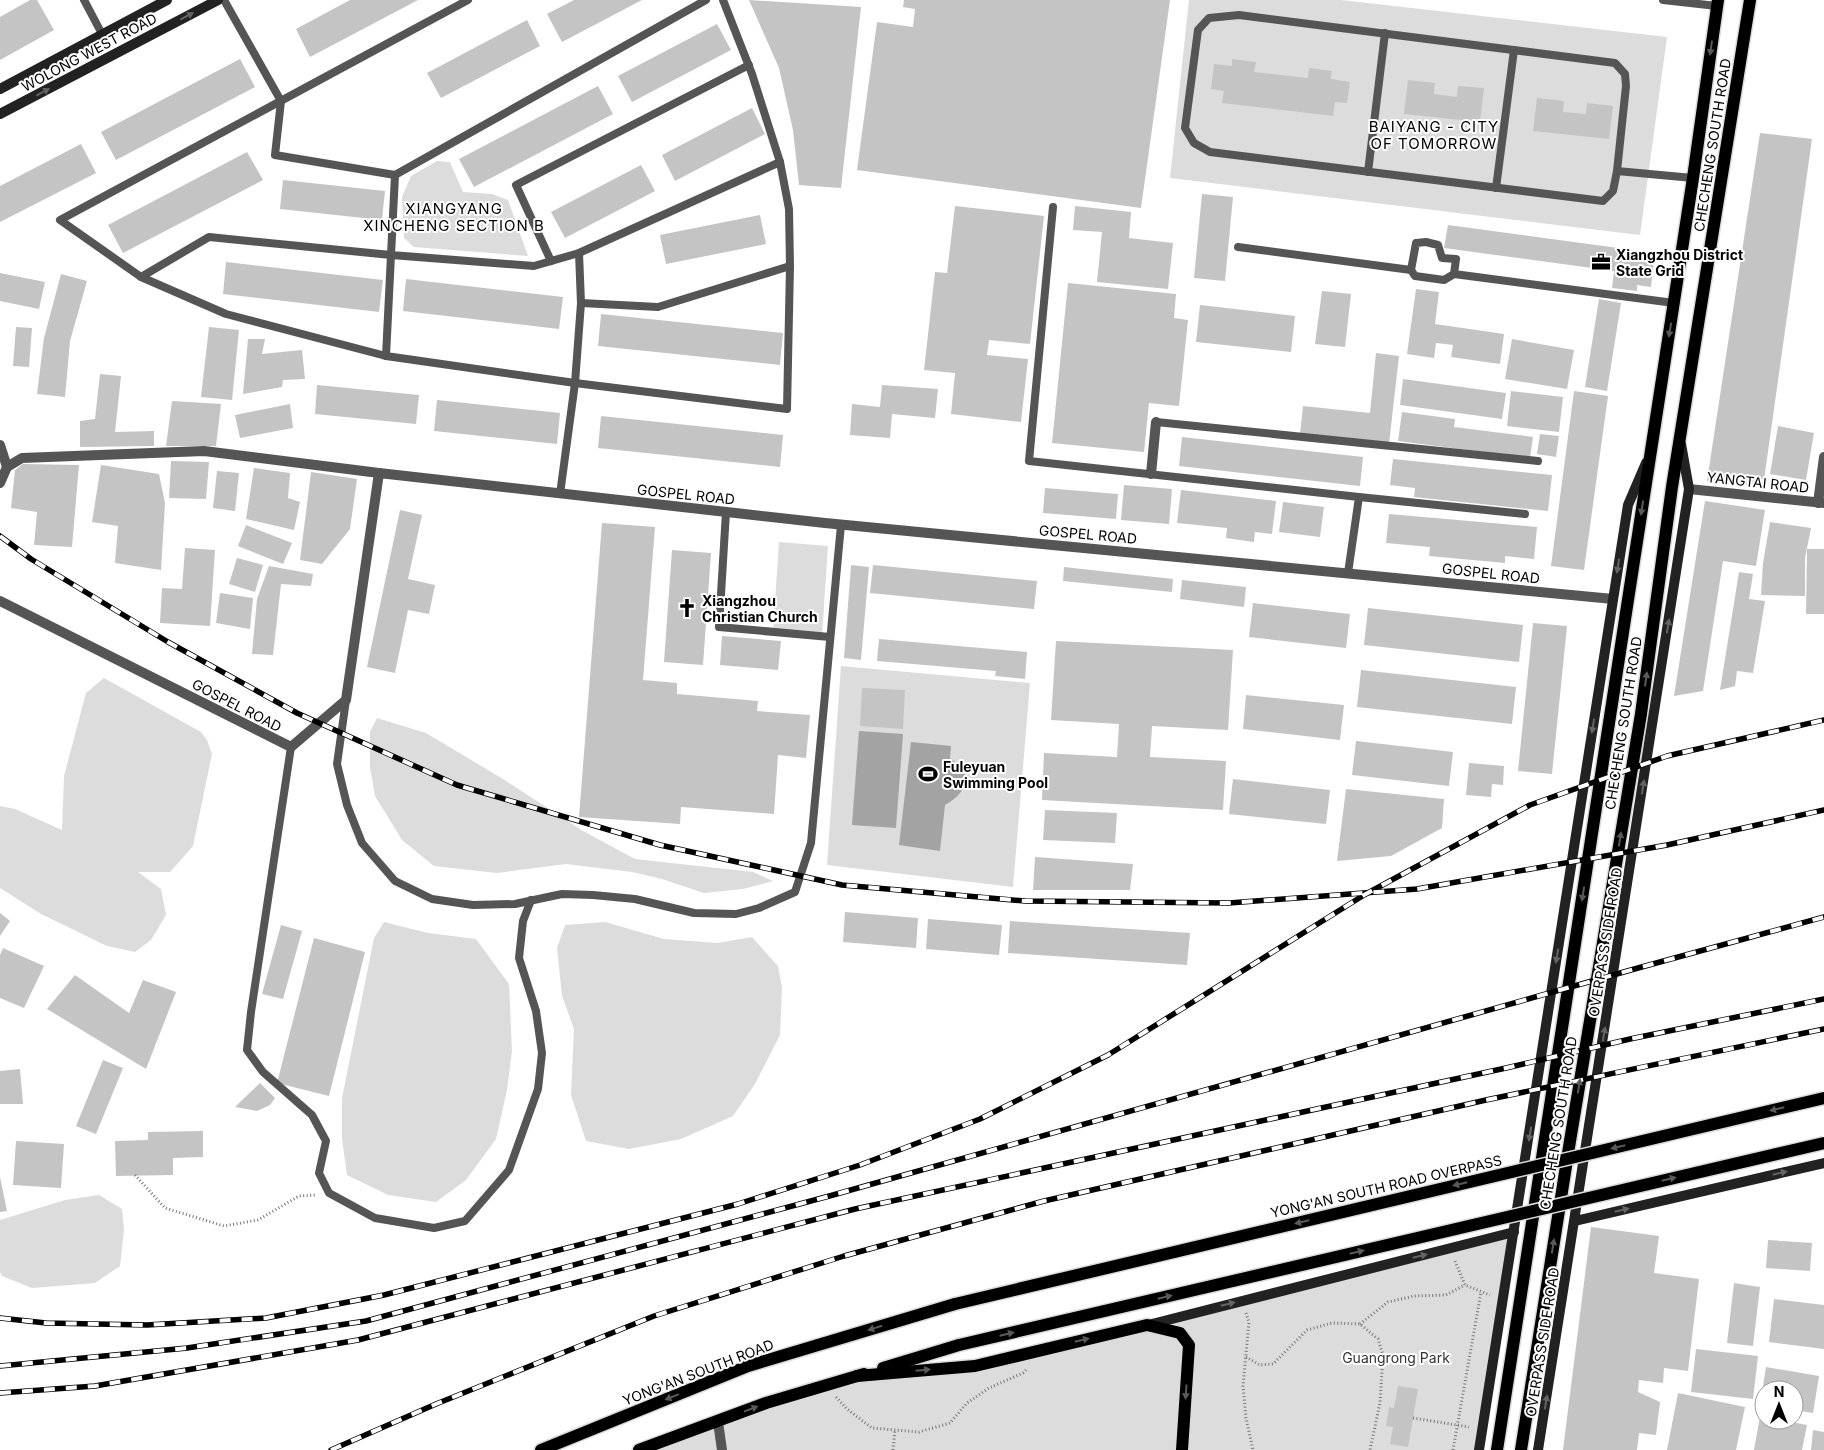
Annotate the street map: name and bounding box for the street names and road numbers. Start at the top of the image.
street label: WOLONG WEST ROAD [18,9,160,95]
street label: CHECHENG SOUTH ROAD [1690,57,1734,233]
street label: YANGTAI ROAD [1706,468,1810,496]
street label: GOSPEL ROAD [636,480,736,508]
street label: GOSPEL ROAD [1038,521,1138,547]
street label: GOSPEL ROAD [1441,559,1541,587]
street label: CHECHENG SOUTH ROAD [1601,635,1645,811]
street label: GOSPEL ROAD [189,675,285,735]
street label: OVERPASS SIDE ROAD [1585,866,1625,1018]
street label: CHECHENG SOUTH ROAD [1536,1035,1580,1211]
street label: YONG'AN SOUTH ROAD OVERPASS [1269,1151,1504,1221]
street label: OVERPASS SIDE ROAD [1522,1266,1562,1418]
street label: YONG'AN SOUTH ROAD [620,1335,776,1409]

